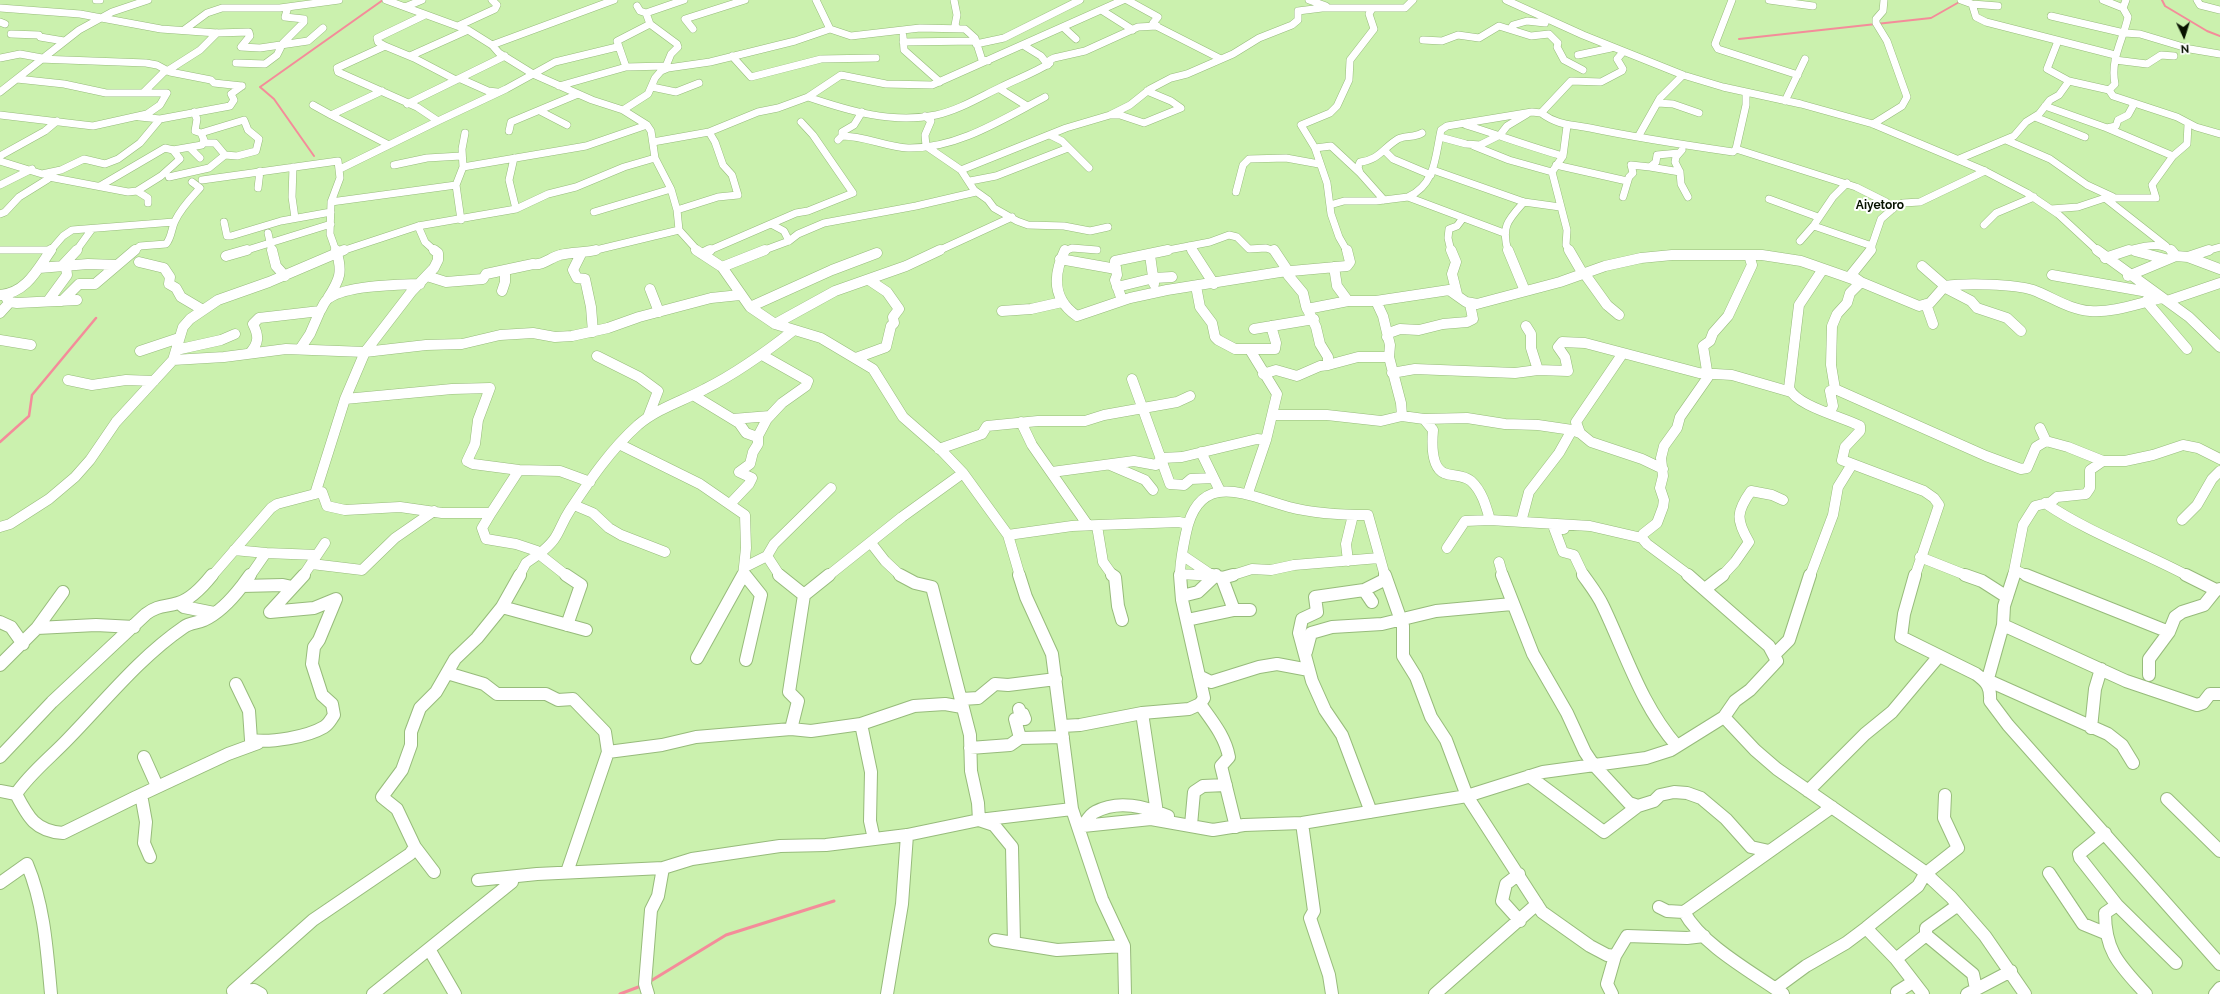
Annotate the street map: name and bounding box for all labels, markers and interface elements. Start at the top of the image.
north arrow [2164,16,2204,56]
text: N [2180,42,2190,55]
district label: Aiyetoro [1856,198,1904,212]

